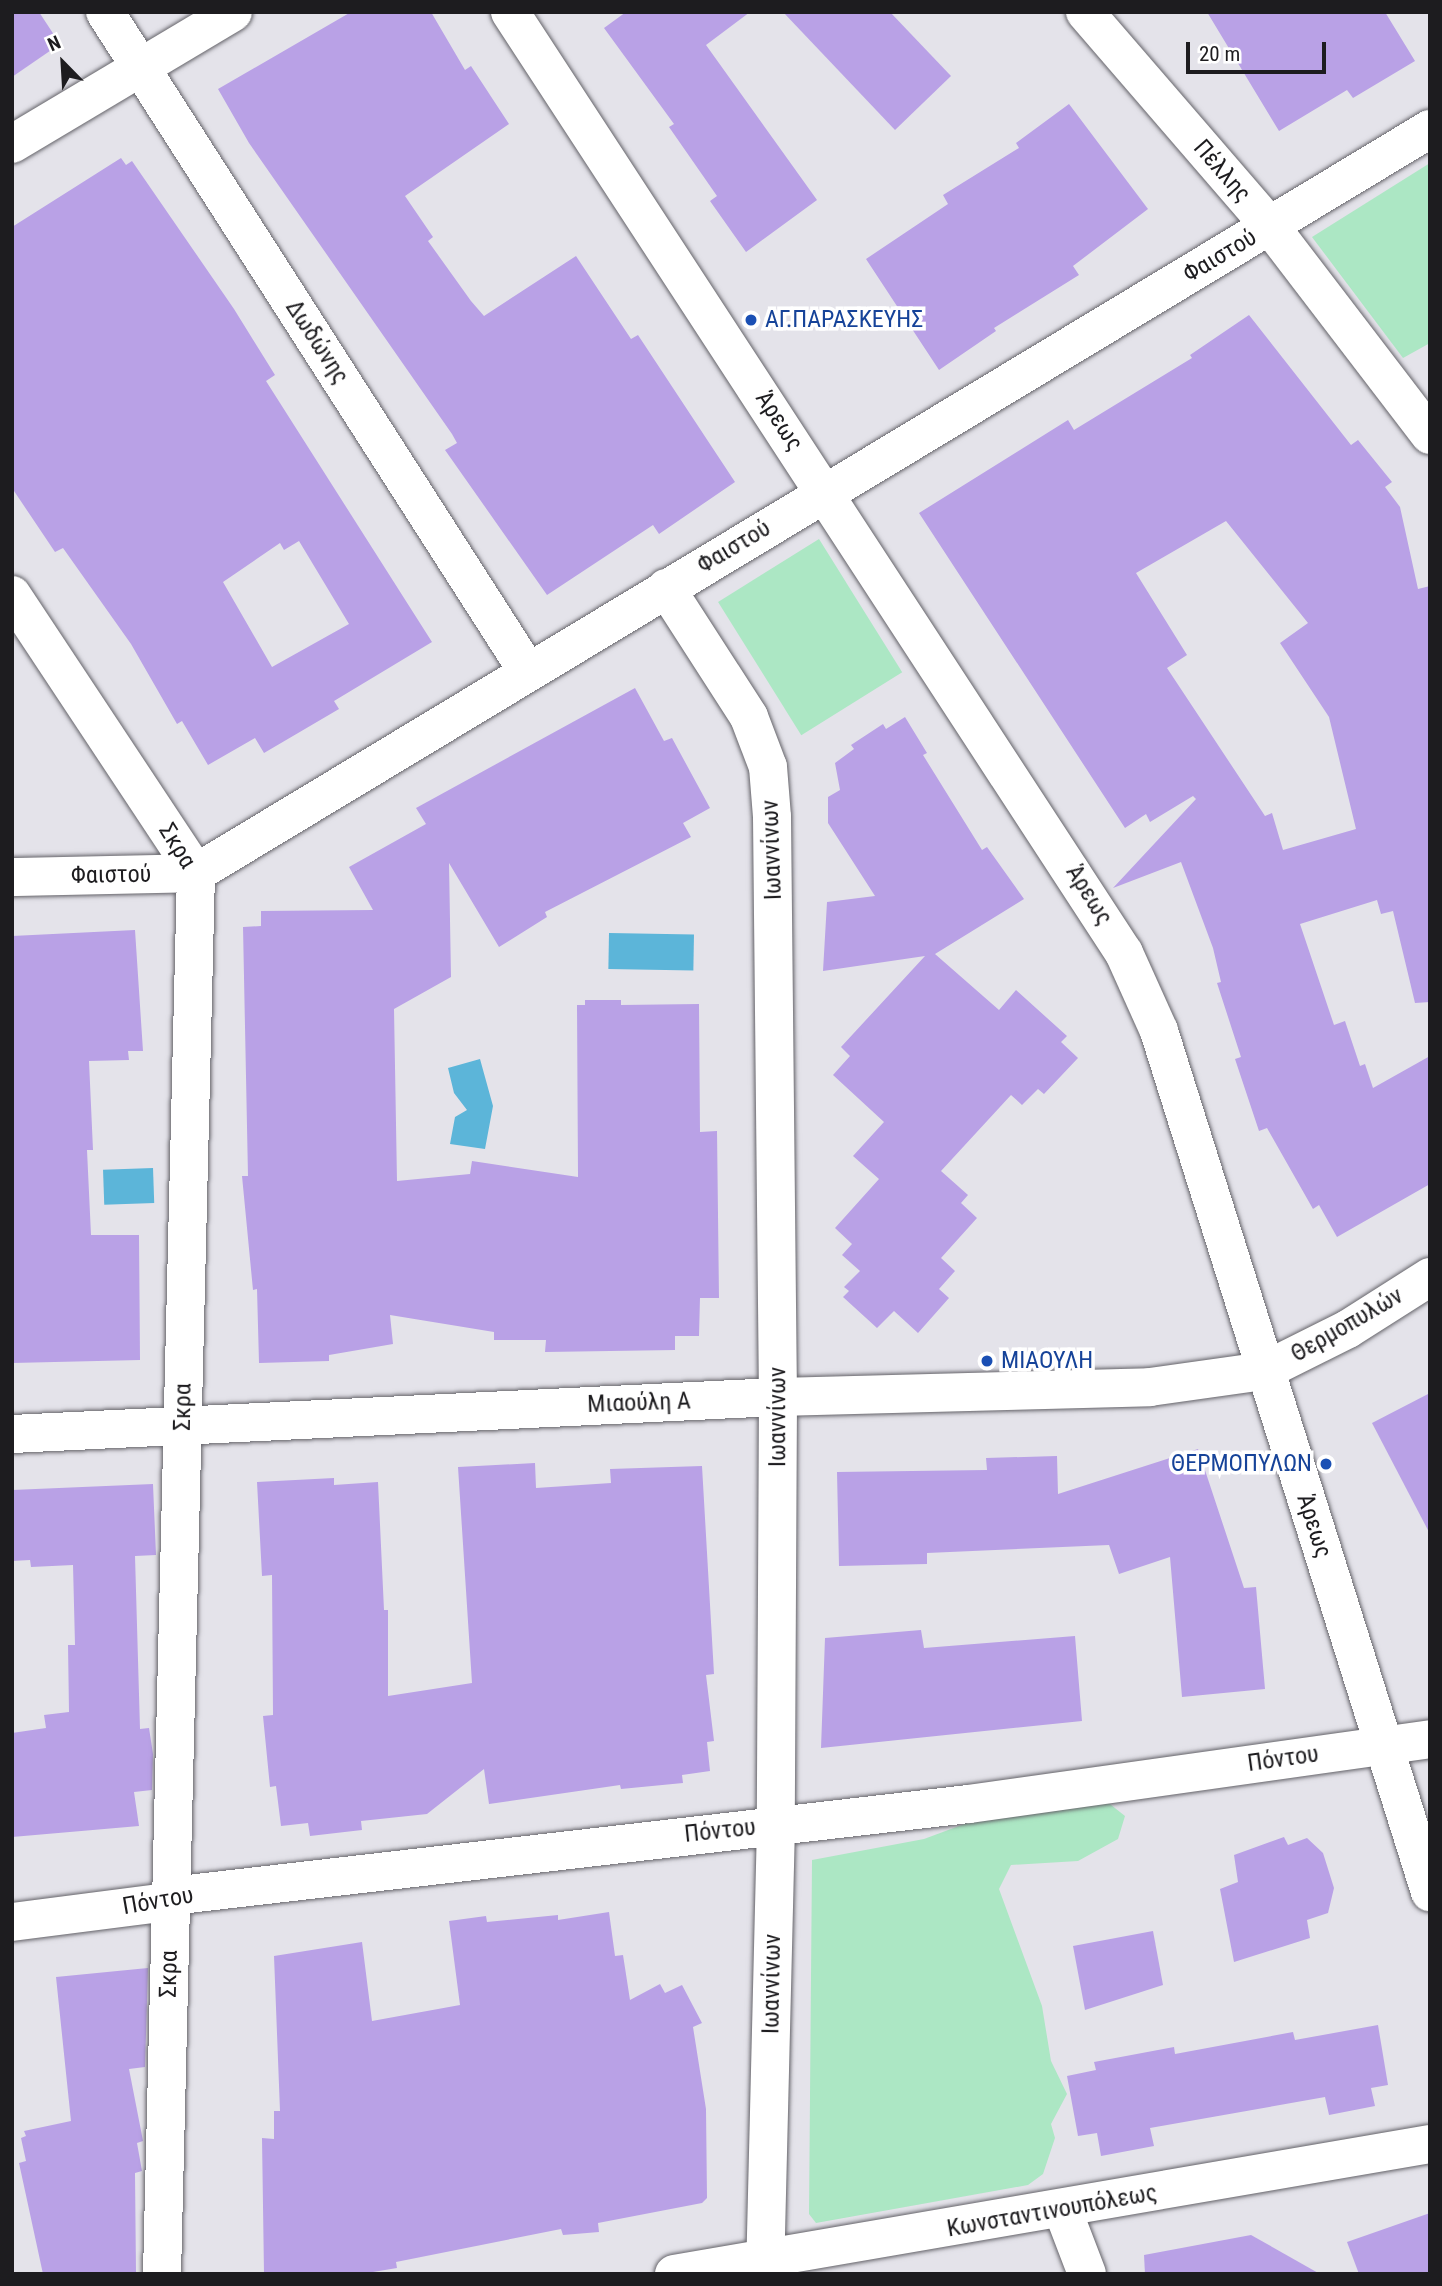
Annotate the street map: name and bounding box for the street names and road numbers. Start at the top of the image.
street label: Πέλλης [1187,134,1257,208]
street label: Φαιστού [1178,223,1262,289]
street label: Δωδώνης [279,295,355,389]
street label: Άρεως [749,386,809,456]
street label: Φαιστού [692,514,776,580]
street label: Ιωαννίνων [756,799,788,901]
street label: Σκρα [152,818,202,874]
street label: Φαιστού [71,860,151,890]
street label: Άρεως [1059,860,1119,930]
street label: Θερμοπυλών [1286,1281,1408,1369]
street label: Ιωαννίνων [764,1367,792,1467]
street label: Σκρα [168,1383,198,1431]
street label: Μιαούλη Α [587,1387,691,1419]
street label: Άρεως [1290,1490,1338,1562]
street label: Πόντου [1246,1740,1320,1778]
street label: Πόντου [683,1813,757,1849]
street label: Πόντου [120,1881,196,1921]
street label: Ιωαννίνων [757,1934,787,2034]
street label: Σκρα [154,1950,184,1998]
street label: Κωνσταντινουπόλεως [945,2178,1159,2244]

